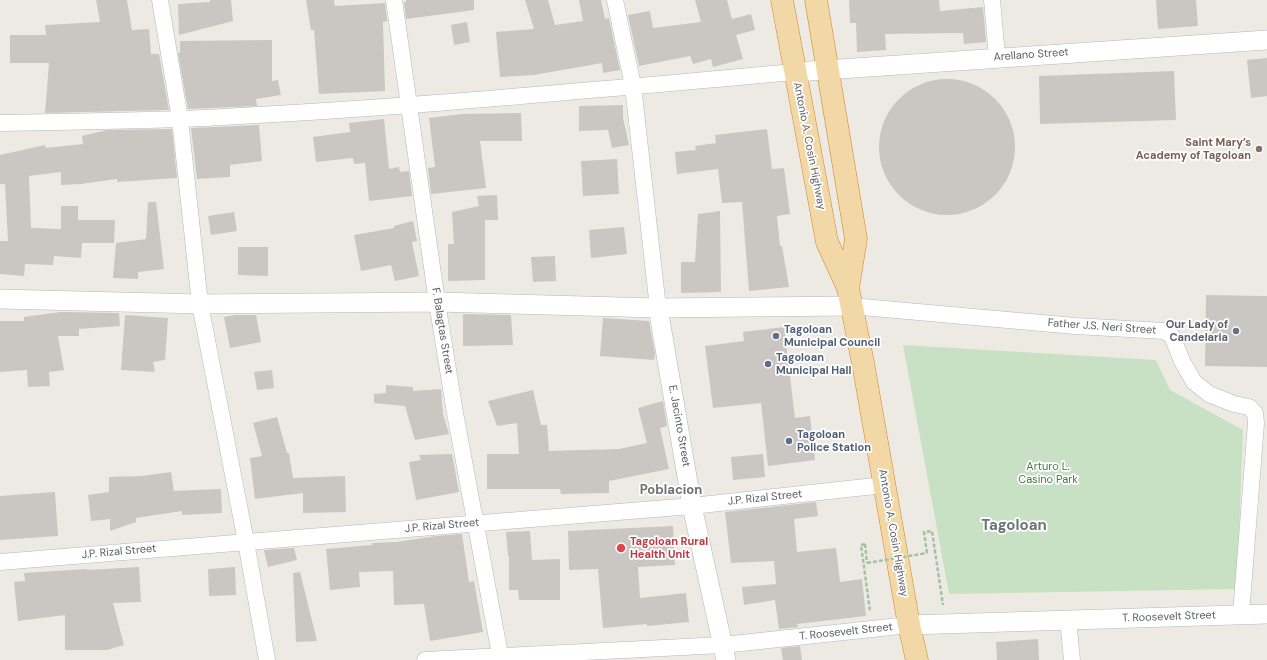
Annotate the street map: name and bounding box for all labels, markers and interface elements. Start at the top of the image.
street label: Arellano Street [993,46,1069,64]
street label: Antonio A. Cosin Highway [790,81,828,211]
place label: Saint Mary’s Academy of Tagoloan [1136,136,1251,162]
marker: Saint Mary’s Academy of Tagoloan [1254,144,1264,154]
street label: F. Balagtas Street [429,287,455,375]
street label: Father J.S. Neri Street [1047,317,1157,337]
place label: Our Lady of Candelaria [1166,318,1228,344]
place label: Tagoloan Municipal Council [784,323,880,349]
marker: Our Lady of Candelaria [1231,326,1241,336]
marker: Tagoloan Municipal Council [771,331,781,341]
place label: Tagoloan Municipal Hall [776,351,851,377]
marker: Tagoloan Municipal Hall [763,359,773,369]
street label: E. Jacinto Street [665,384,693,468]
place label: Tagoloan Police Station [797,428,871,454]
marker: Tagoloan Police Station [784,436,794,446]
park label: Arturo L. Casino Park [1018,460,1078,486]
street label: Antonio A. Cosin Highway [875,468,911,598]
district label: Poblacion [640,483,702,499]
street label: J.P. Rizal Street [727,488,803,508]
street label: J.P. Rizal Street [404,516,480,536]
district label: Tagoloan [981,517,1047,535]
place label: Tagoloan Rural Health Unit [630,535,708,561]
street label: J.P. Rizal Street [81,542,157,562]
marker: Tagoloan Rural Health Unit [615,542,627,554]
street label: T. Roosevelt Street [1122,609,1216,625]
street label: T. Roosevelt Street [799,621,893,643]

